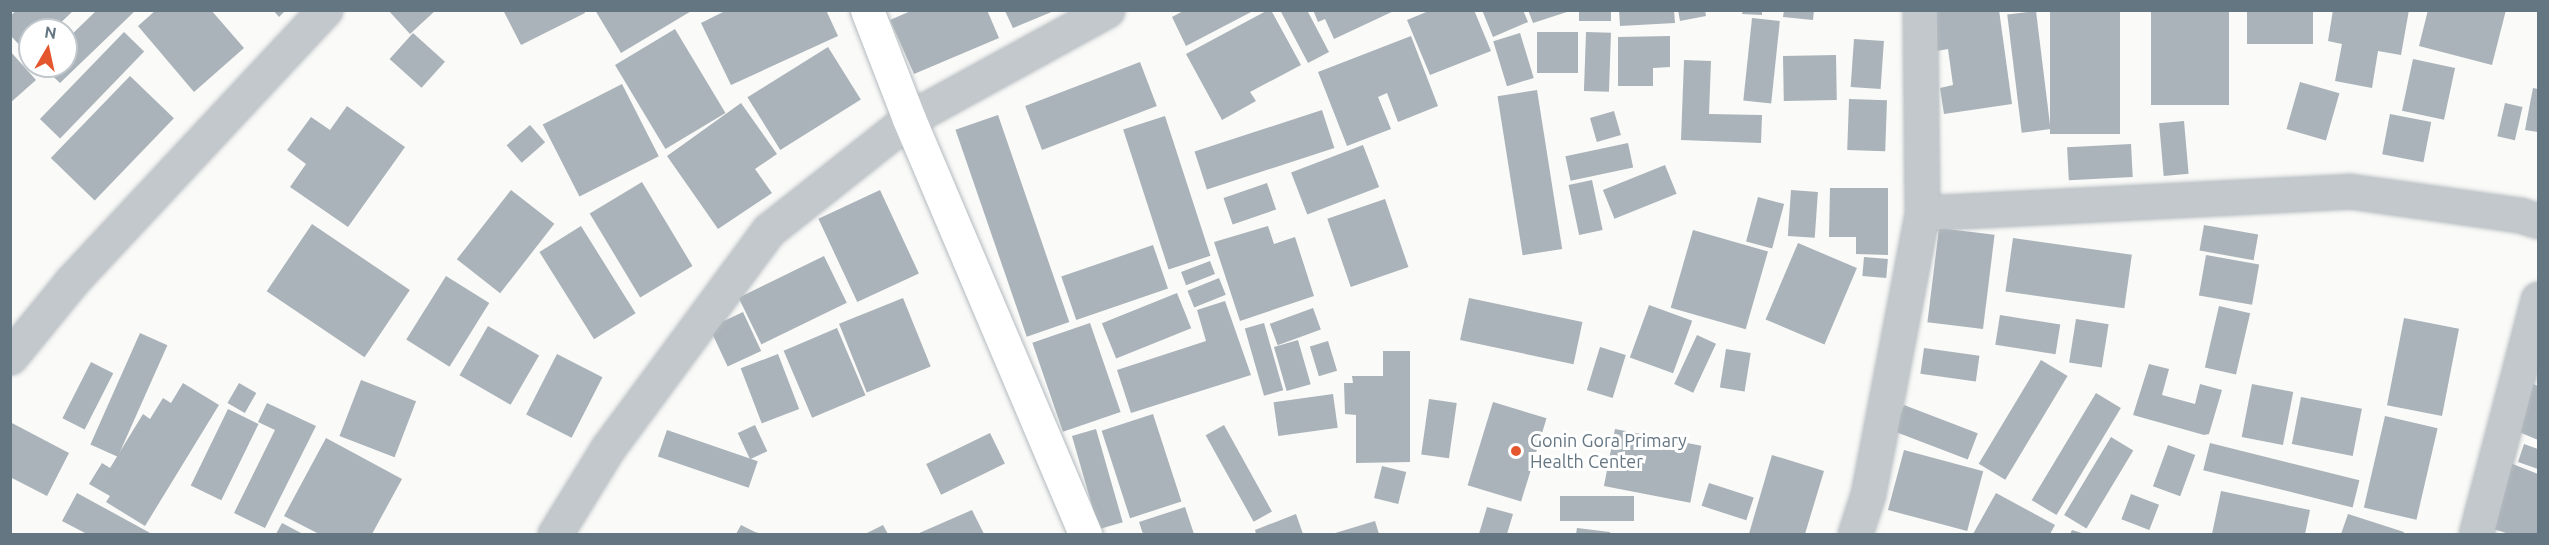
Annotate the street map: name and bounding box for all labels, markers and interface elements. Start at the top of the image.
north arrow [18,18,78,78]
text: N [43,22,58,42]
place label: Gonin Gora Primary Health Center [1530,430,1687,472]
marker: Gonin Gora Primary Health Center [1507,442,1525,460]

